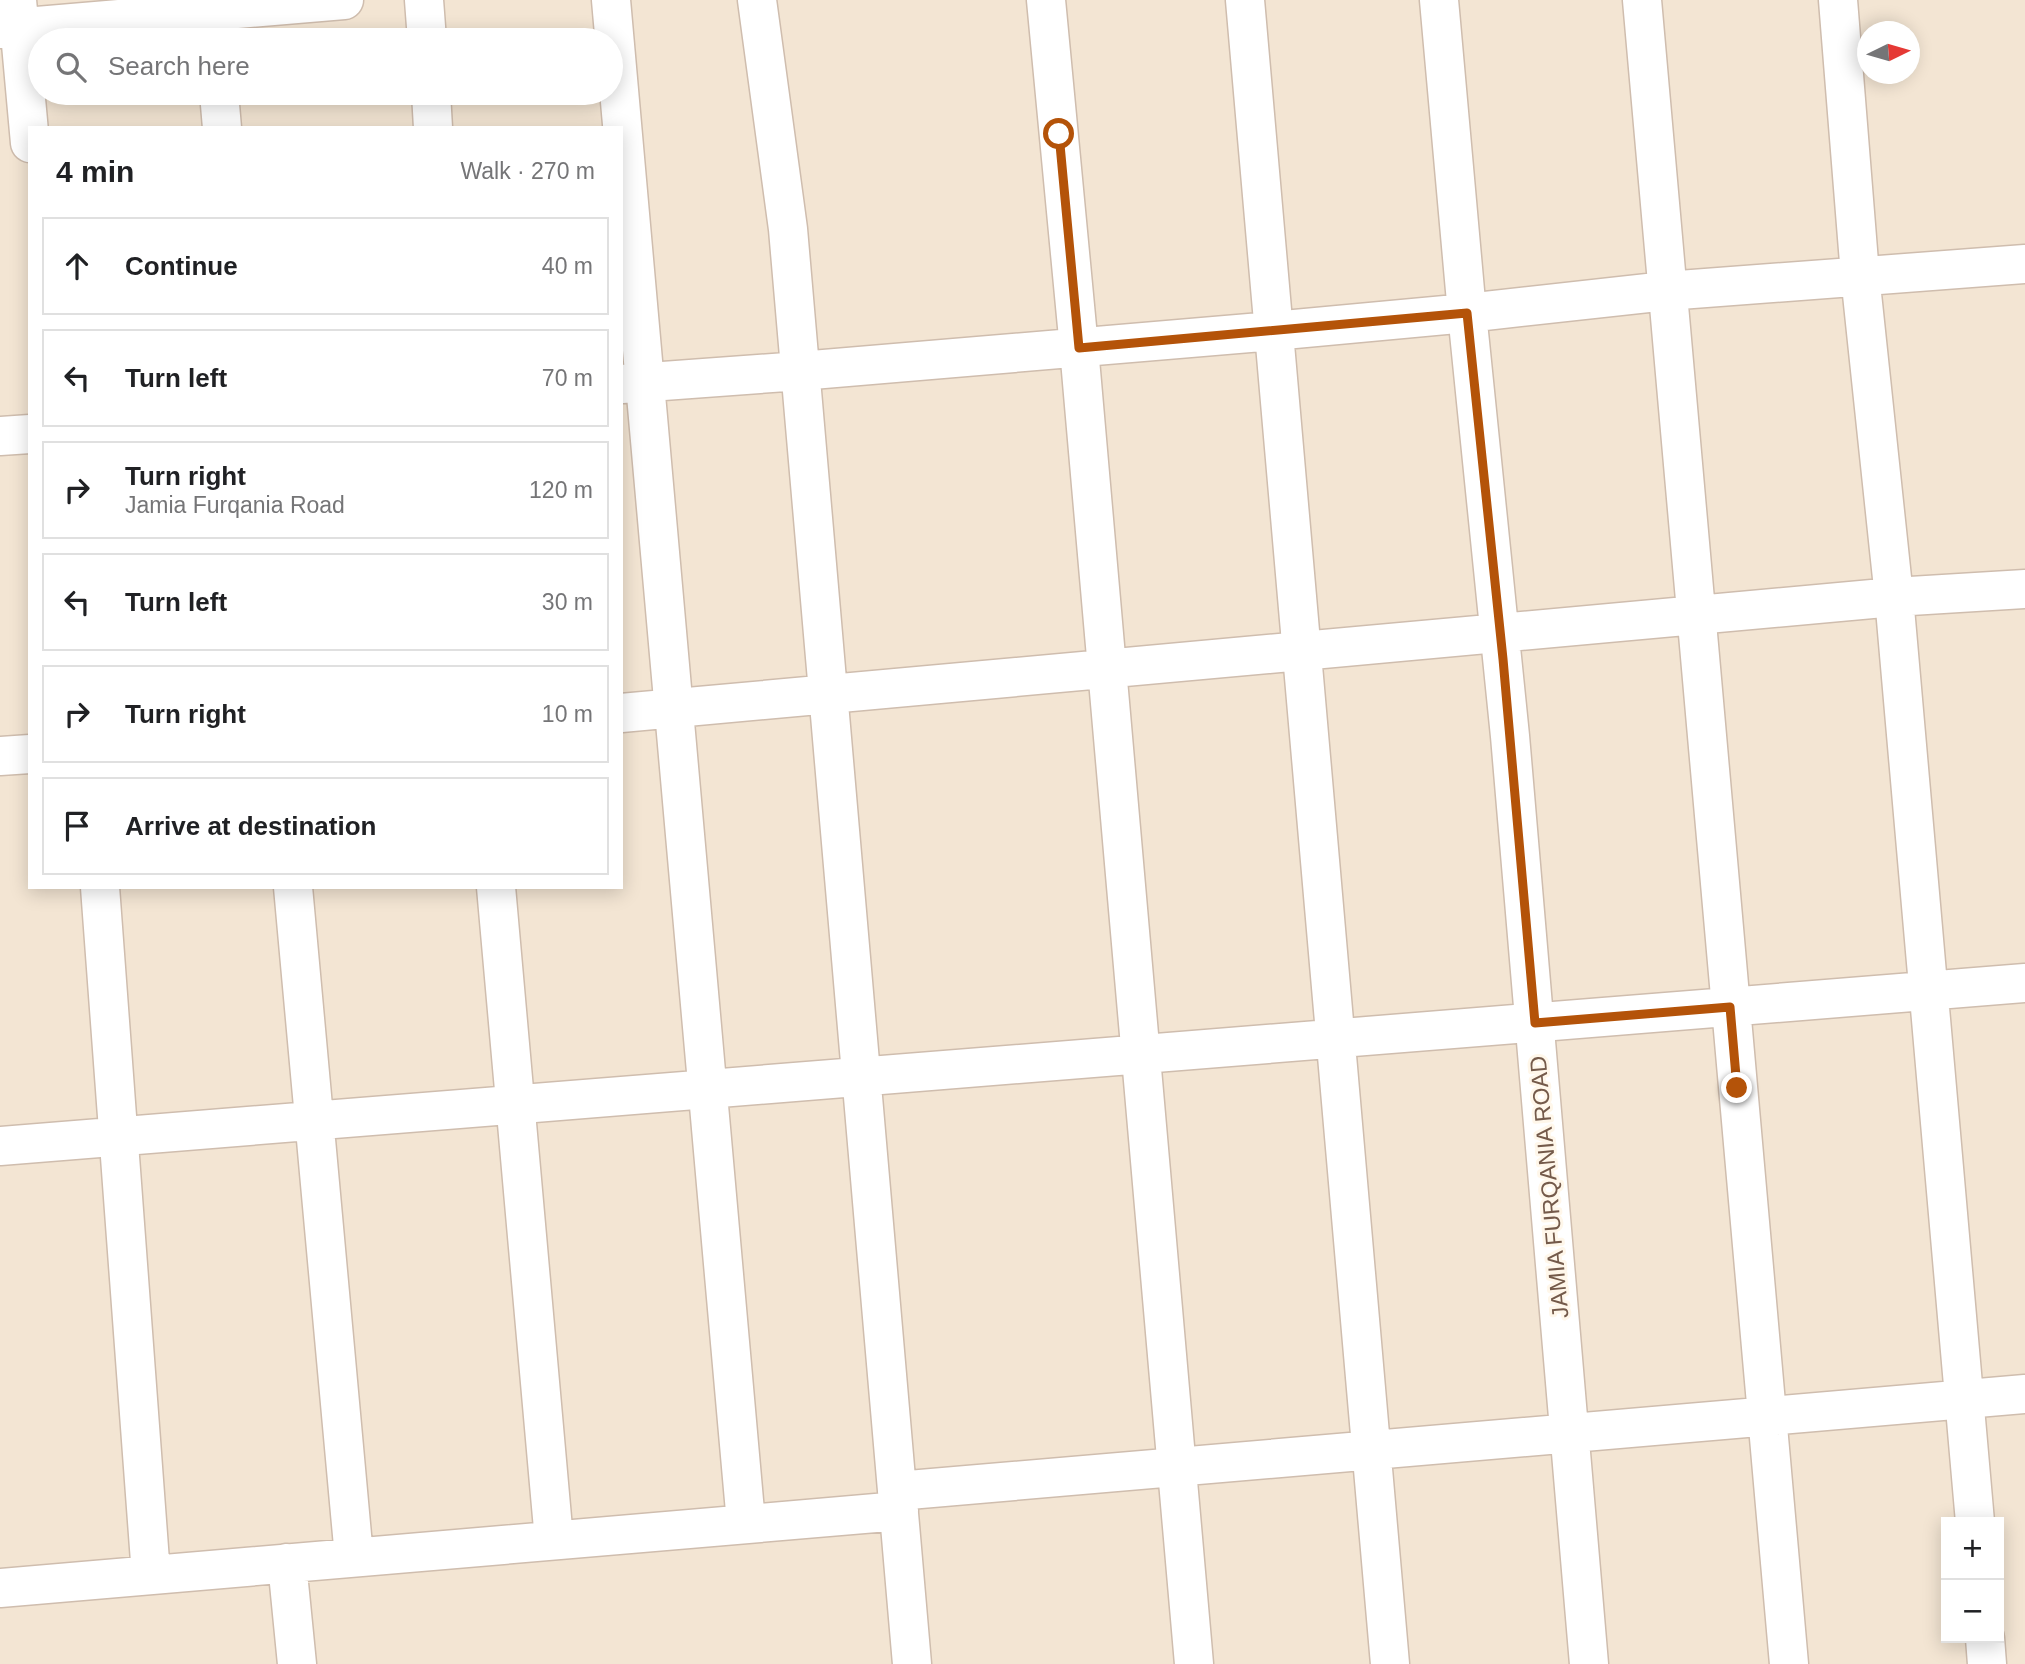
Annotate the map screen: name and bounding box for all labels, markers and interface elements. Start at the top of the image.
north arrow [1857,21,1920,84]
search box [28,28,623,105]
icon: search [52,48,90,86]
text: Search here [108,51,250,81]
route start [1043,118,1074,149]
text: 4 min [56,155,134,188]
text: Walk · 270 m [460,158,595,184]
icon: ahead [58,247,96,285]
text: Continue [125,251,238,281]
text: 40 m [542,253,593,279]
icon: left [58,359,96,397]
text: Turn left [125,363,227,393]
text: 70 m [542,365,593,391]
text: Turn right [125,461,246,491]
icon: right [58,471,96,509]
text: 120 m [529,477,593,503]
text: Jamia Furqania Road [125,492,345,518]
icon: left [58,583,96,621]
text: Turn left [125,587,227,617]
text: 30 m [542,589,593,615]
icon: right [58,695,96,733]
text: Turn right [125,699,246,729]
text: 10 m [542,701,593,727]
icon: arrive [58,807,96,845]
text: Arrive at destination [125,811,376,841]
street label: JAMIA FURQANIA ROAD [1525,1055,1573,1319]
route end [1721,1072,1752,1103]
map controls [1941,1517,2004,1643]
button: + [1941,1517,2004,1580]
button: − [1941,1580,2004,1643]

